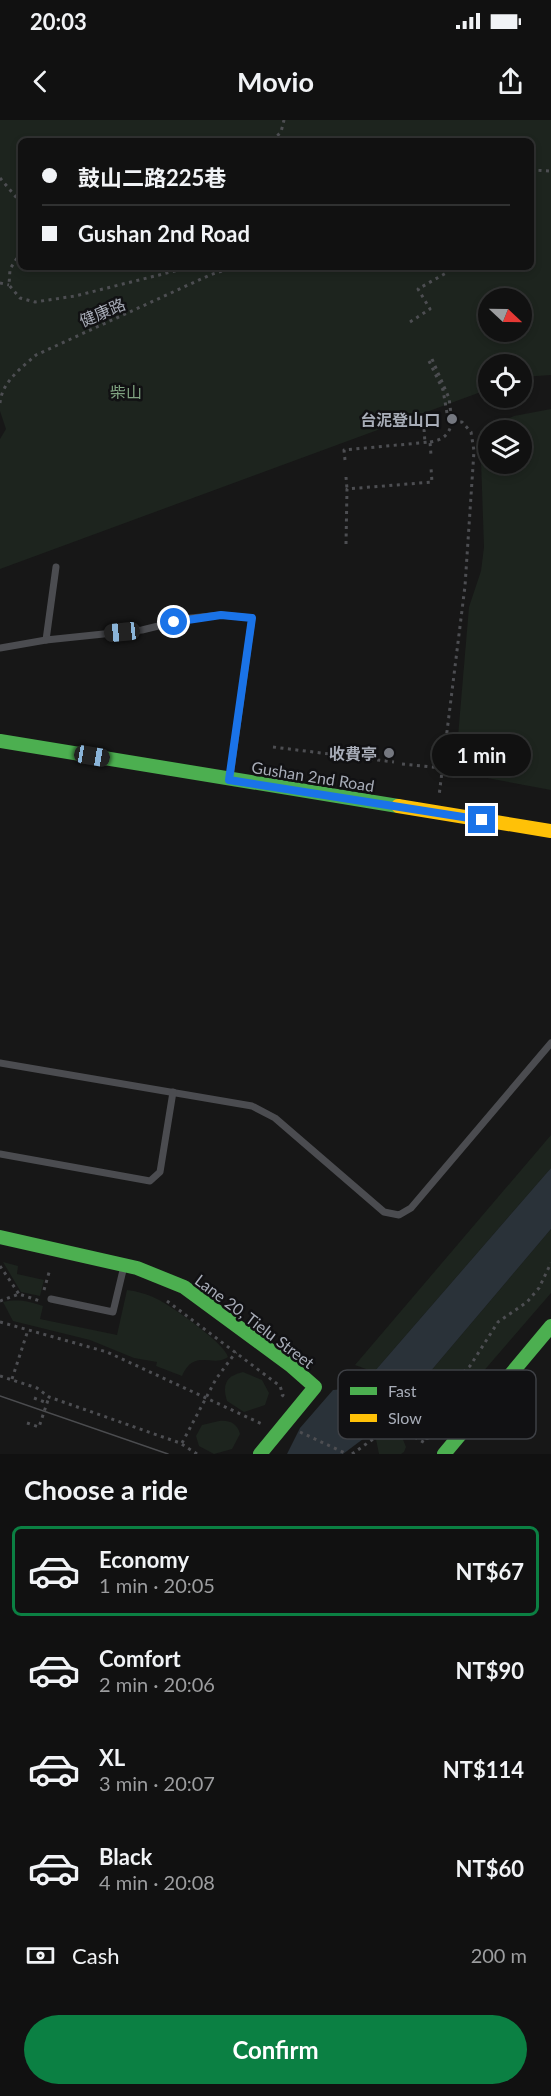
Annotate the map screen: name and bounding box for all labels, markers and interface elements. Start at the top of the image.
text: 20:03 [30,8,87,35]
icon: back [24,65,57,98]
text: Movio [237,65,314,98]
icon: share [494,65,527,98]
text: 鼓山二路225巷 [78,164,226,191]
text: Gushan 2nd Road [78,220,250,247]
north arrow [478,288,532,342]
map controls [478,288,532,474]
street label: 健康路 [76,294,128,330]
button: locate [478,354,532,408]
park label: 柴山 [110,382,142,401]
place label: 台泥登山口 [360,410,440,429]
marker: 台泥登山口 [445,412,459,426]
button: layers [478,420,532,474]
route start [160,608,187,635]
car [103,621,141,643]
callout: 1 min [432,733,532,775]
text: 1 min [457,743,506,767]
car [73,744,111,768]
place label: 收費亭 [329,744,377,763]
marker: 收費亭 [382,746,396,760]
street label: Gushan 2nd Road [250,757,376,795]
route end [468,806,495,833]
street label: Lane 20, Tielu Street [192,1270,318,1372]
legend [338,1370,536,1439]
text: Fast [388,1381,417,1400]
text: Slow [388,1408,422,1427]
text: Choose a ride [24,1473,188,1506]
icon: car [27,1544,81,1598]
text: Economy [99,1546,189,1573]
text: NT$67 [456,1558,524,1585]
text: 1 min · 20:05 [99,1573,215,1597]
icon: car [27,1643,81,1697]
text: Comfort [99,1645,181,1672]
text: NT$90 [456,1657,524,1684]
text: 2 min · 20:06 [99,1672,215,1696]
icon: car [27,1742,81,1796]
text: XL [99,1744,125,1771]
text: NT$114 [443,1756,524,1783]
text: 3 min · 20:07 [99,1771,215,1795]
icon: car [27,1841,81,1895]
text: Black [99,1843,152,1870]
text: NT$60 [456,1855,524,1882]
text: 4 min · 20:08 [99,1870,215,1894]
icon: cash [24,1939,57,1972]
text: Cash [72,1942,119,1969]
text: 200 m [471,1943,527,1967]
button: Confirm [24,2015,527,2084]

